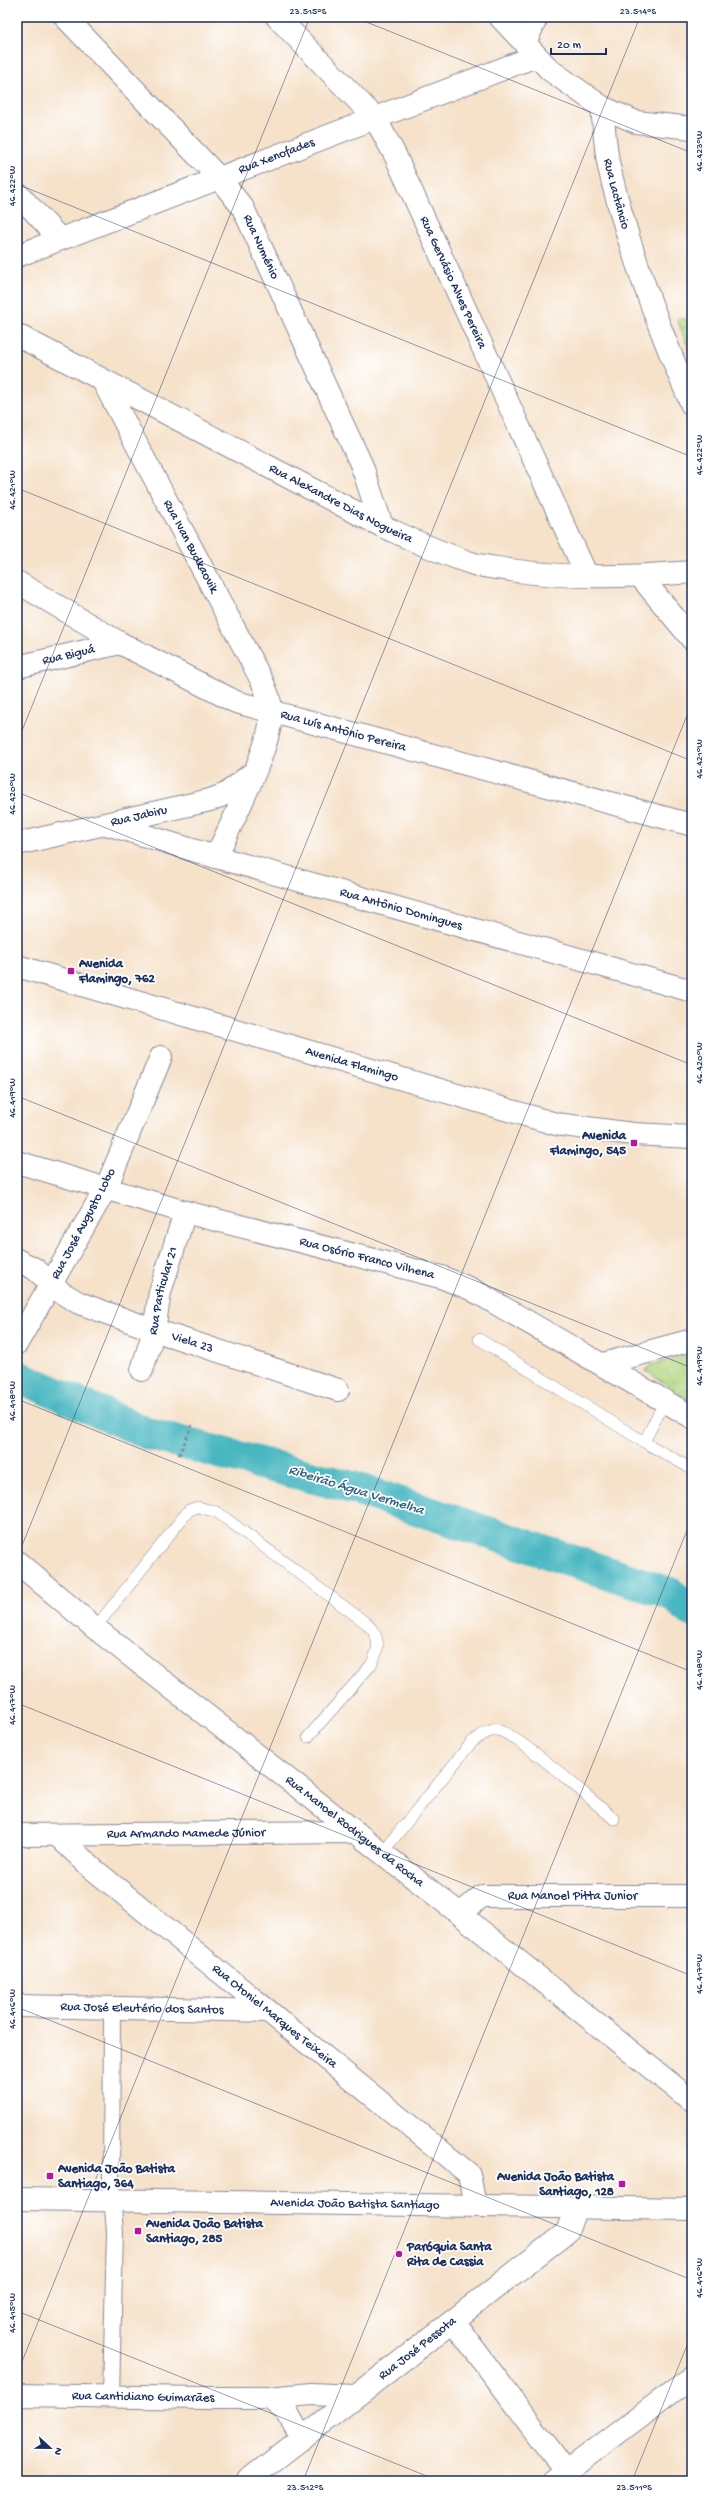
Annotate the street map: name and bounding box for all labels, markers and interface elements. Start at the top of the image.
text: 23.515°S [290,6,327,18]
text: 23.514°S [620,6,657,18]
scale bar [551,30,606,56]
text: 20 m [557,39,582,53]
text: 46.423°W [694,130,706,171]
street label: Rua Xenofades [236,134,318,177]
street label: Rua Lactâncio [600,158,633,231]
text: 46.422°W [7,165,19,206]
street label: Rua Numénio [240,212,282,282]
street label: Rua Gervásio Alves Pereira [416,214,490,352]
text: 46.422°W [694,434,706,475]
street label: Rua Alexandre Dias Nogueira [266,461,415,547]
text: 46.421°W [7,470,19,510]
street label: Rua Ivan Budkaovik [160,497,222,597]
street label: Rua Biguá [41,641,97,668]
street label: Rua Luís Antônio Pereira [279,707,409,755]
text: 46.421°W [694,739,706,779]
text: 46.420°W [7,773,19,815]
street label: Rua Jabiru [109,802,169,830]
street label: Rua Antônio Domingues [338,885,465,934]
place label: Avenida Flamingo, 762 [78,957,156,987]
marker: Avenida Flamingo, 762 [66,966,76,976]
text: 46.420°W [694,1042,706,1084]
street label: Avenida Flamingo [304,1043,400,1085]
text: 46.419°W [7,1078,19,1118]
place label: Avenida Flamingo, 545 [549,1129,627,1159]
marker: Avenida Flamingo, 545 [629,1138,639,1148]
street label: Rua José Augusto Lobo [48,1166,120,1282]
street label: Rua Osório Franco Vilhena [298,1234,437,1283]
street label: Rua Particular 21 [145,1245,181,1337]
street label: Viela 23 [169,1328,215,1356]
text: 46.419°W [694,1346,706,1386]
text: 46.418°W [7,1380,19,1421]
water label: Ribeirão Água Vermelha [286,1462,427,1520]
text: 46.418°W [694,1649,706,1690]
text: 46.417°W [7,1685,19,1725]
street label: Rua Manoel Rodrigues da Rocha [282,1772,428,1891]
street label: Rua Armando Mamede Júnior [107,1825,267,1842]
street label: Rua Manoel Pitta Junior [508,1889,639,1904]
text: 46.417°W [694,1954,706,1994]
street label: Rua Otoniel Marques Teixeira [209,1961,341,2072]
text: 46.416°W [7,1989,19,2029]
street label: Rua José Eleutério dos Santos [60,1999,225,2018]
place label: Avenida João Batista Santiago, 364 [57,2162,176,2192]
place label: Avenida João Batista Santiago, 128 [496,2170,615,2200]
marker: Avenida João Batista Santiago, 364 [45,2171,55,2181]
marker: Avenida João Batista Santiago, 128 [617,2179,627,2189]
street label: Avenida João Batista Santiago [270,2195,440,2213]
place label: Avenida João Batista Santiago, 285 [145,2217,264,2247]
marker: Avenida João Batista Santiago, 285 [133,2226,143,2236]
place label: Paróquia Santa Rita de Cassia [406,2240,492,2270]
marker: Paróquia Santa Rita de Cassia [394,2249,404,2259]
text: 46.416°W [694,2258,706,2298]
text: 46.415°W [7,2293,19,2333]
street label: Rua José Pessota [376,2313,460,2383]
street label: Rua Cantidiano Guimarães [72,2388,215,2406]
north arrow [30,2428,70,2468]
text: N [51,2445,64,2457]
text: 23.512°S [287,2482,324,2494]
text: 23.511°S [616,2482,652,2494]

